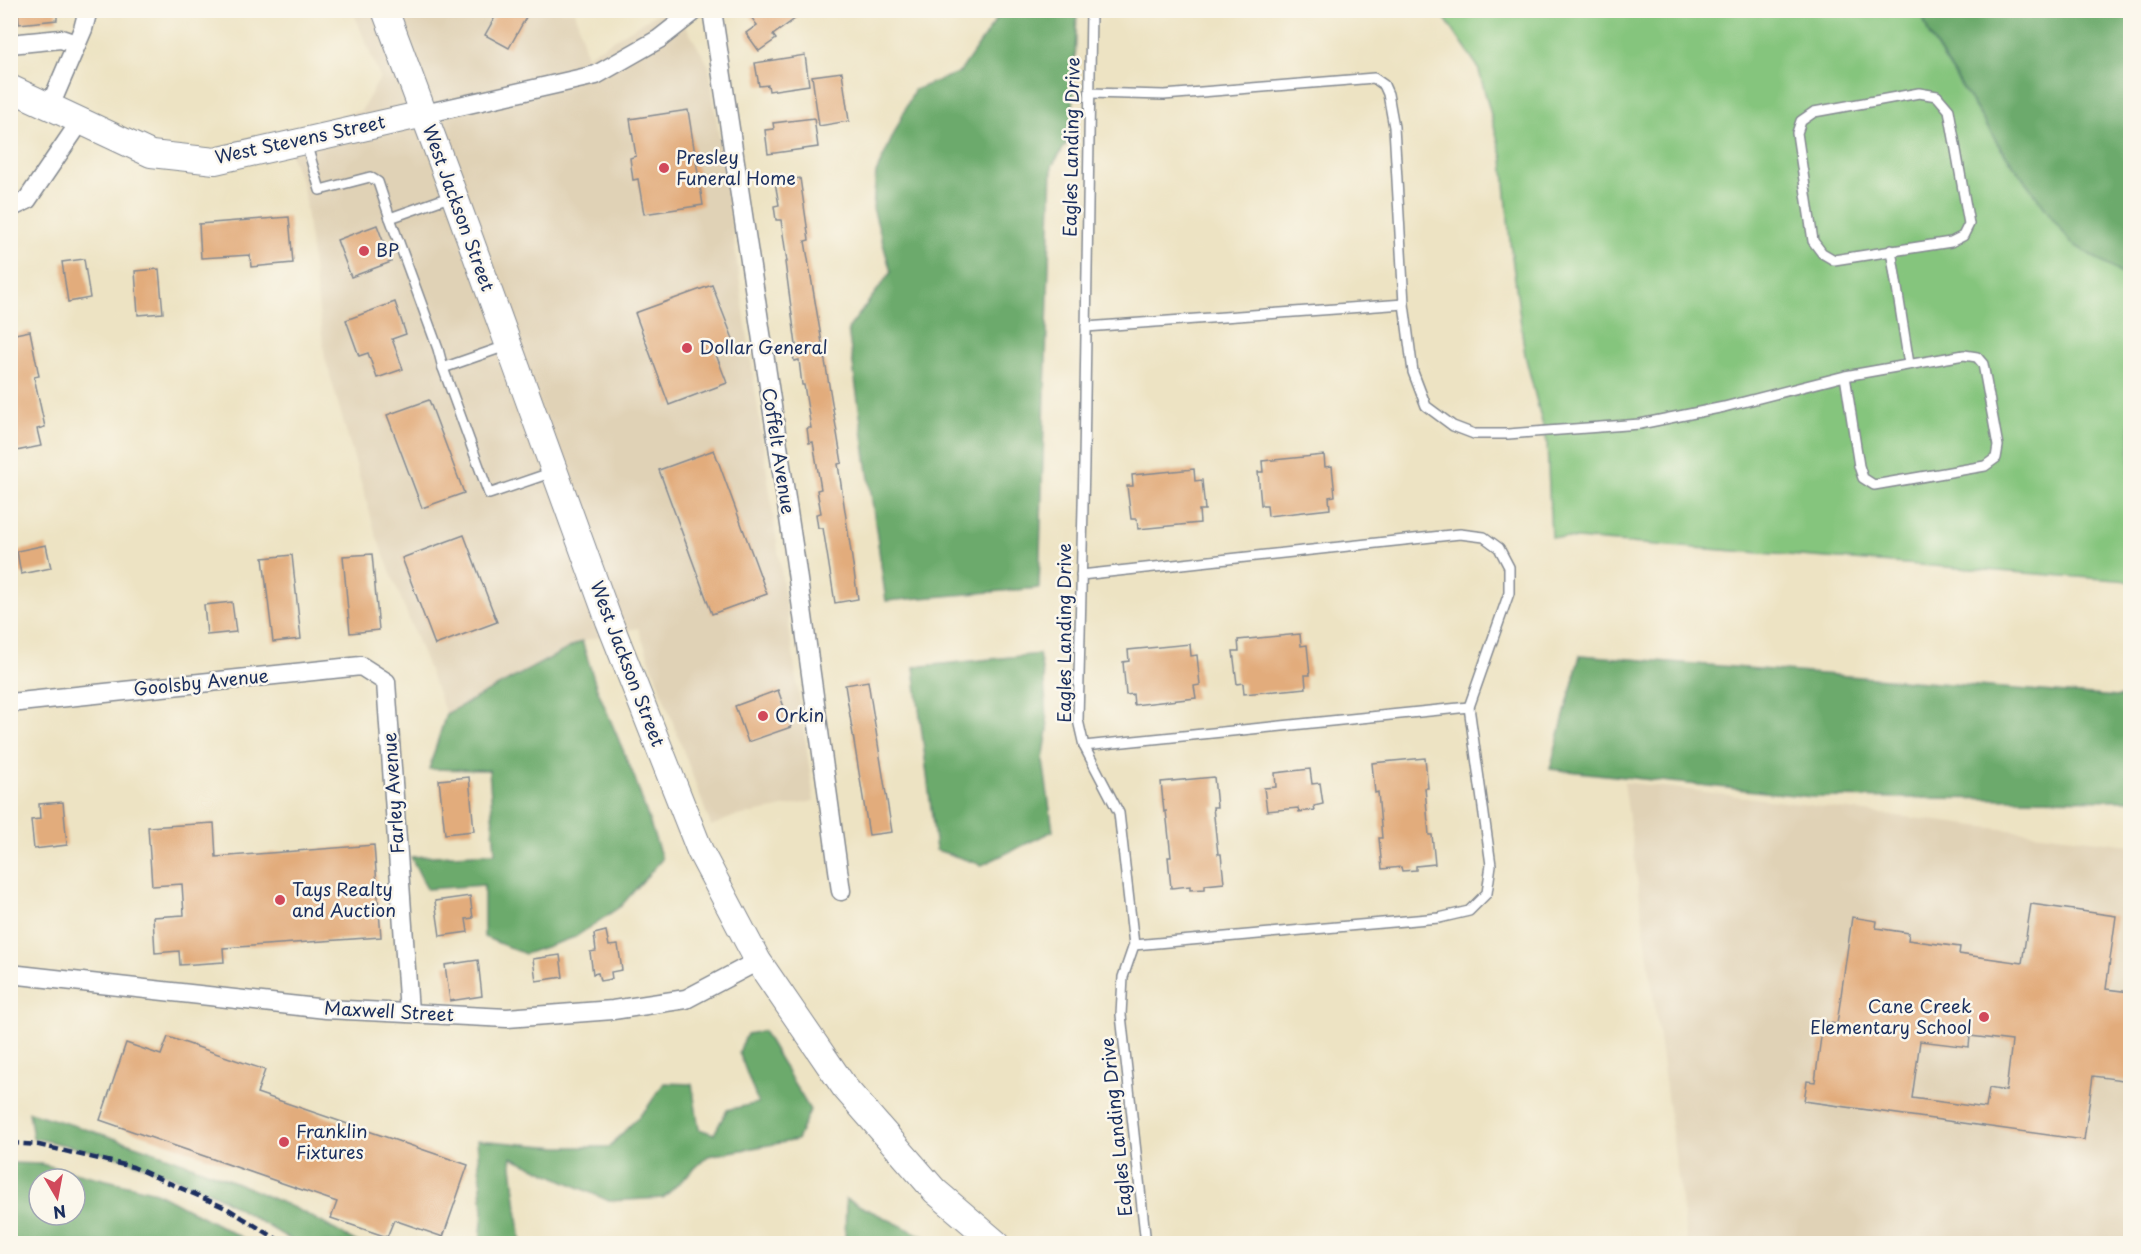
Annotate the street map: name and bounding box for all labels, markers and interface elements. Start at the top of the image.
street label: Eagles Landing Drive [1055,57,1086,237]
street label: West Stevens Street [212,107,387,170]
street label: West Jackson Street [417,120,502,295]
place label: Presley Funeral Home [676,143,796,191]
marker: Presley Funeral Home [657,161,671,175]
place label: BP [376,236,399,263]
marker: BP [357,244,371,258]
place label: Dollar General [699,333,828,360]
marker: Dollar General [680,341,694,355]
street label: Coffelt Avenue [756,386,803,516]
street label: Eagles Landing Drive [1050,543,1077,723]
street label: West Jackson Street [584,577,673,750]
street label: Goolsby Avenue [132,661,270,702]
place label: Orkin [775,701,824,728]
marker: Orkin [756,709,770,723]
street label: Farley Avenue [375,731,410,855]
place label: Tays Realty and Auction [292,875,396,923]
marker: Tays Realty and Auction [273,893,287,907]
place label: Cane Creek Elementary School [1810,992,1972,1040]
street label: Maxwell Street [323,994,455,1027]
marker: Cane Creek Elementary School [1977,1010,1991,1024]
street label: Eagles Landing Drive [1093,1036,1138,1218]
place label: Franklin Fixtures [296,1117,368,1165]
marker: Franklin Fixtures [277,1135,291,1149]
north arrow [27,1167,87,1227]
text: N [51,1200,68,1226]

